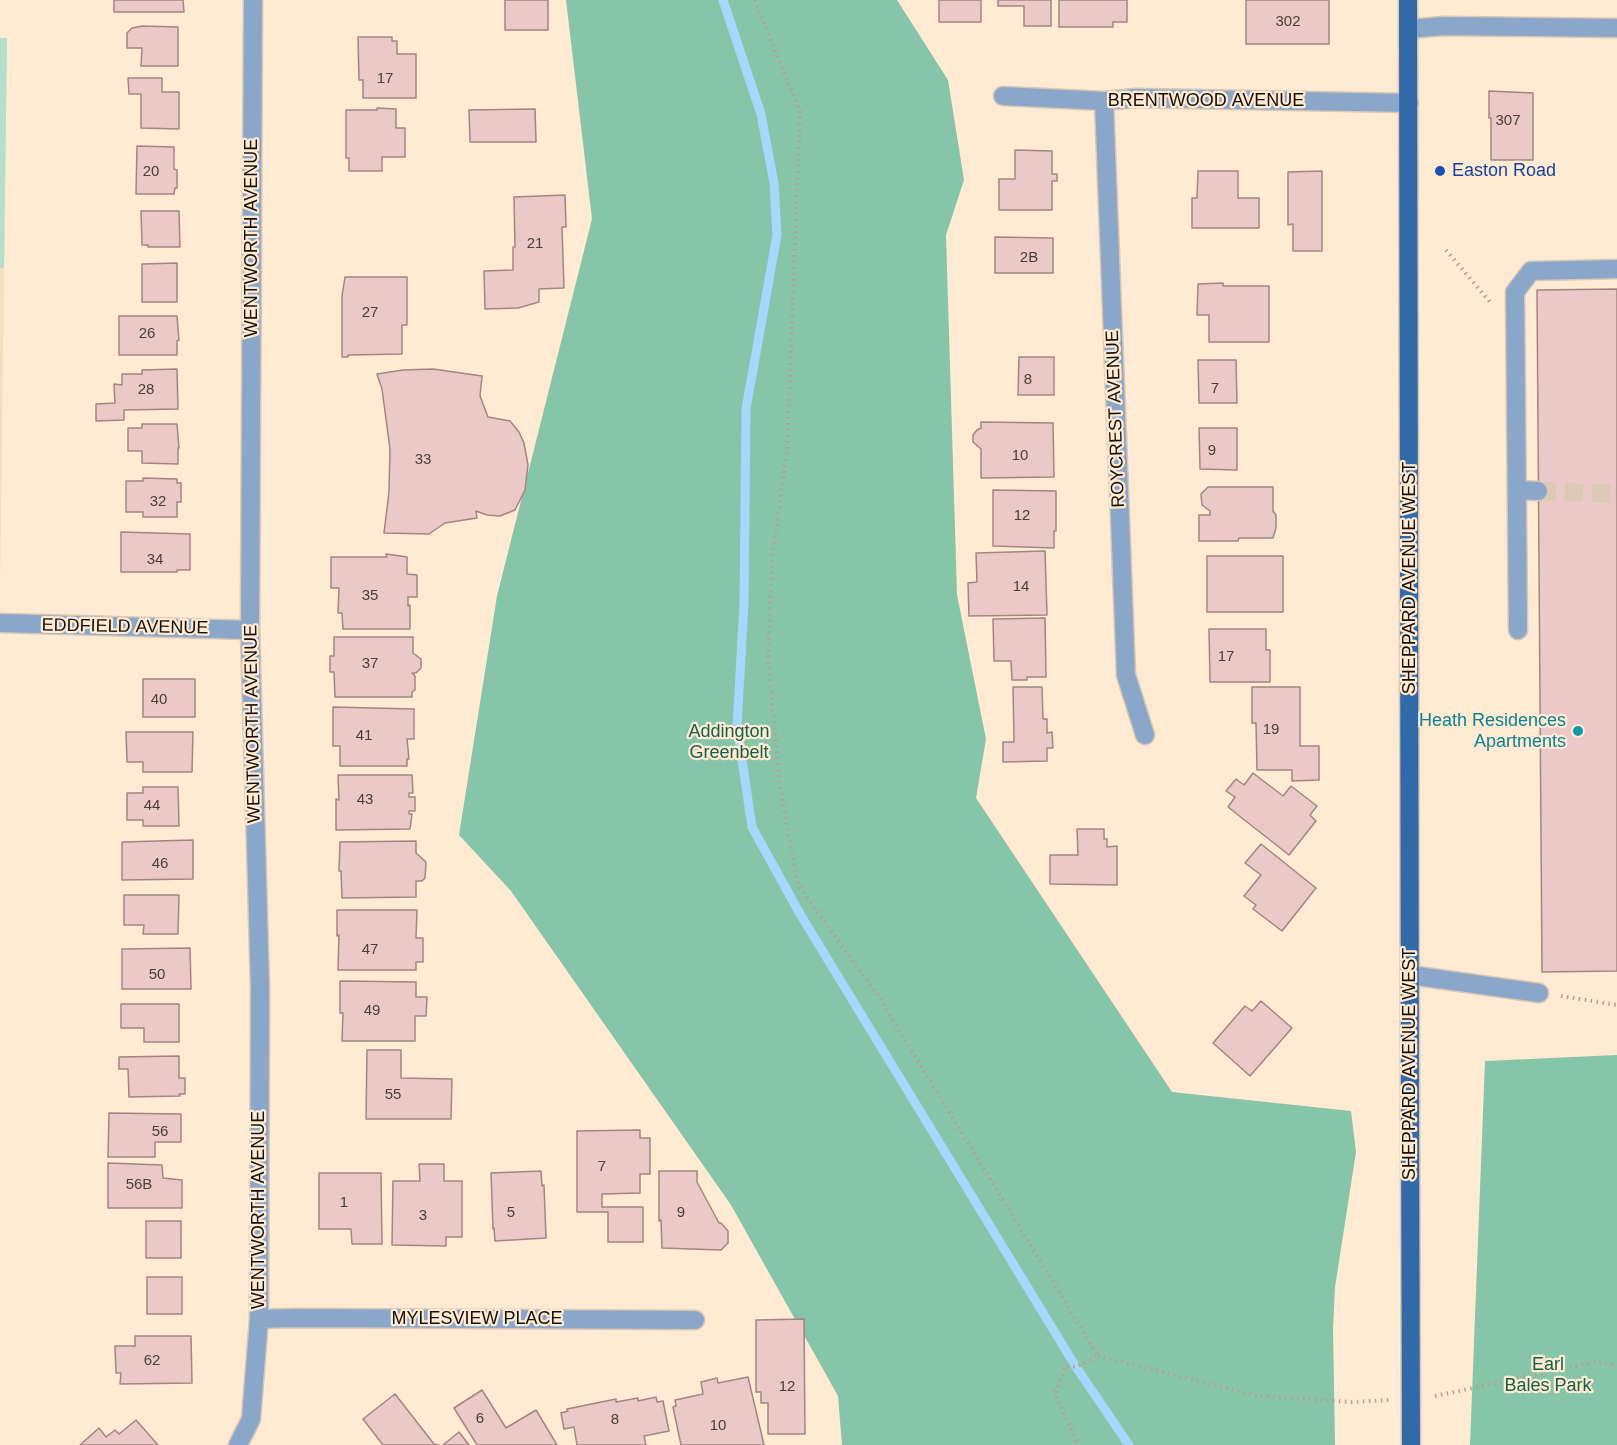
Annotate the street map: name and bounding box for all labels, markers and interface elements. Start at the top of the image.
house number: 302 [1275,13,1301,31]
house number: 17 [377,70,393,88]
street label: BRENTWOOD AVENUE [1108,90,1304,112]
house number: 307 [1495,112,1521,130]
street label: WENTWORTH AVENUE [241,139,263,337]
place label: Easton Road [1452,160,1556,182]
house number: 20 [143,163,159,181]
marker: Easton Road [1433,164,1447,178]
house number: 21 [527,235,543,253]
house number: 2B [1020,249,1038,267]
house number: 27 [362,304,378,322]
house number: 26 [139,325,155,343]
street label: ROYCREST AVENUE [1102,330,1130,508]
house number: 8 [1024,371,1032,389]
house number: 7 [1211,380,1219,398]
house number: 28 [138,381,154,399]
house number: 9 [1208,442,1216,460]
house number: 10 [1012,447,1028,465]
house number: 33 [415,451,431,469]
street label: SHEPPARD AVENUE WEST [1399,462,1421,694]
house number: 32 [150,493,166,511]
house number: 12 [1014,507,1030,525]
house number: 34 [147,551,163,569]
house number: 14 [1013,578,1029,596]
house number: 35 [362,587,378,605]
street label: EDDFIELD AVENUE [41,615,209,639]
street label: WENTWORTH AVENUE [240,625,266,823]
house number: 17 [1218,648,1234,666]
house number: 37 [362,655,378,673]
house number: 40 [151,691,167,709]
place label: Heath Residences Apartments [1419,710,1566,752]
park label: Addington Greenbelt [688,721,770,764]
house number: 19 [1263,721,1279,739]
marker: Heath Residences Apartments [1571,724,1585,738]
house number: 41 [356,727,372,745]
house number: 43 [357,791,373,809]
house number: 44 [144,797,160,815]
house number: 46 [152,855,168,873]
house number: 47 [362,941,378,959]
street label: SHEPPARD AVENUE WEST [1399,948,1421,1180]
house number: 50 [149,966,165,984]
house number: 49 [364,1002,380,1020]
house number: 55 [385,1086,401,1104]
street label: WENTWORTH AVENUE [248,1111,270,1309]
house number: 56 [152,1123,168,1141]
house number: 7 [598,1158,606,1176]
house number: 56B [126,1176,152,1194]
house number: 1 [340,1194,348,1212]
house number: 5 [507,1204,515,1222]
house number: 9 [677,1204,685,1222]
house number: 3 [419,1207,427,1225]
street label: MYLESVIEW PLACE [391,1308,563,1330]
house number: 62 [144,1352,160,1370]
park label: Earl Bales Park [1504,1354,1592,1396]
house number: 12 [779,1378,795,1396]
house number: 6 [476,1410,484,1428]
house number: 8 [611,1411,619,1429]
house number: 10 [710,1417,726,1435]

